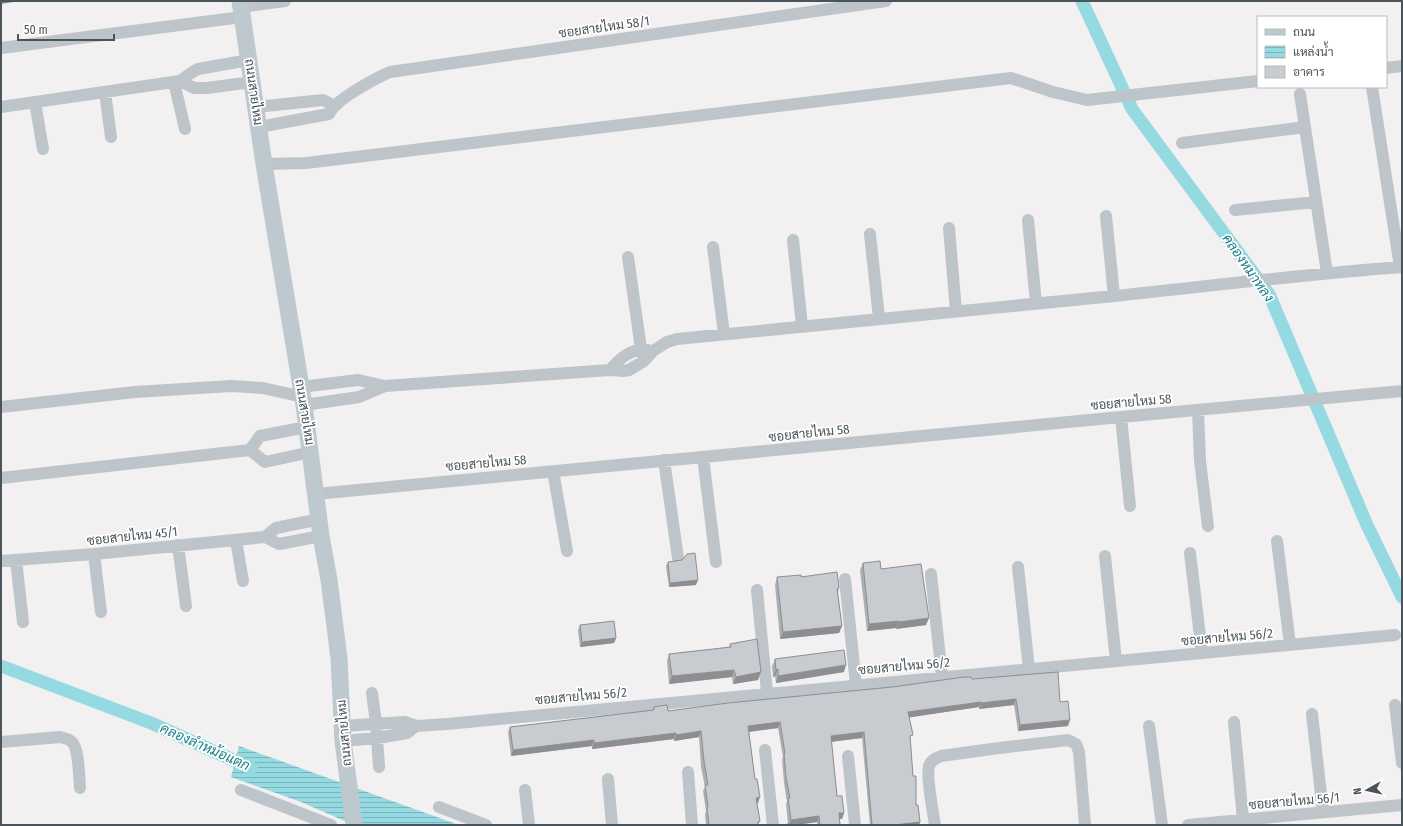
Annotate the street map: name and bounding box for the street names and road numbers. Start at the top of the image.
street label: ซอยสายไหม 58/1 [557,12,650,41]
street label: ถนนสายไหม [242,58,267,126]
street label: ถนนสายไหม [292,378,319,446]
street label: ซอยสายไหม 58 [1090,390,1172,413]
street label: ซอยสายไหม 58 [768,420,850,445]
street label: ซอยสายไหม 58 [445,451,527,474]
street label: ซอยสายไหม 45/1 [86,523,178,548]
street label: ซอยสายไหม 56/2 [1180,624,1274,648]
street label: ซอยสายไหม 56/2 [857,653,951,677]
street label: ซอยสายไหม 56/2 [534,683,628,707]
street label: ถนนสายไหม [333,699,354,767]
street label: ซอยสายไหม 56/1 [1248,789,1340,812]

